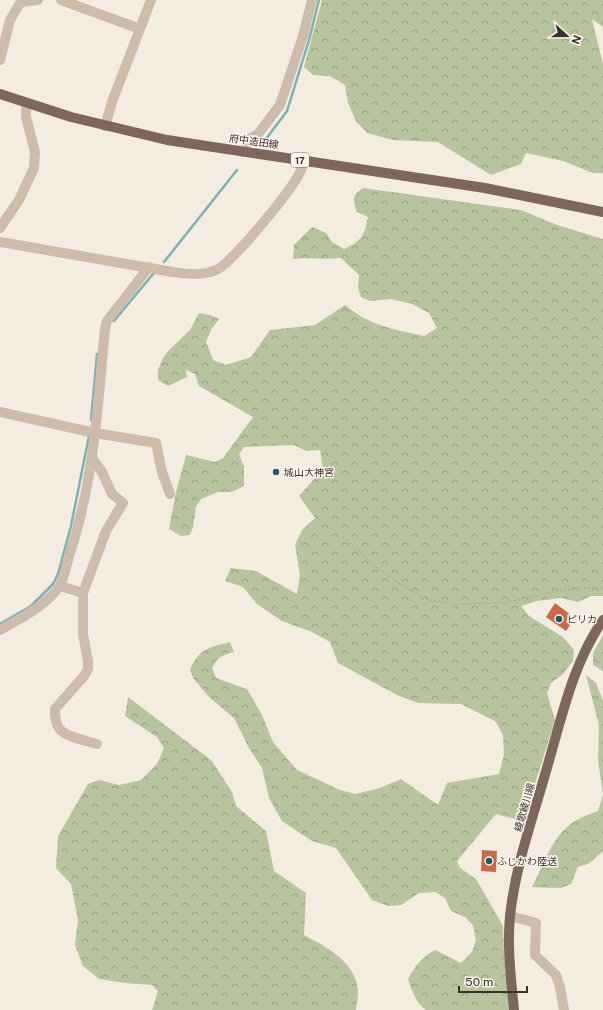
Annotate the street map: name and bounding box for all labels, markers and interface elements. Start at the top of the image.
north arrow [547,16,587,56]
text: N [569,33,583,46]
street label: 府中造田線 [228,132,280,150]
road number: 17 [291,153,309,167]
place label: 城山大神宮 [284,466,334,478]
marker: 城山大神宮 [271,467,281,477]
place label: ピリカ [567,613,597,625]
marker: ピリカ [554,614,564,624]
street label: 綾歌綾川線 [511,781,537,833]
place label: ふじかわ陸送 [497,855,557,867]
marker: ふじかわ陸送 [484,856,494,866]
scale bar [459,968,527,994]
text: 50 m [465,975,493,989]

